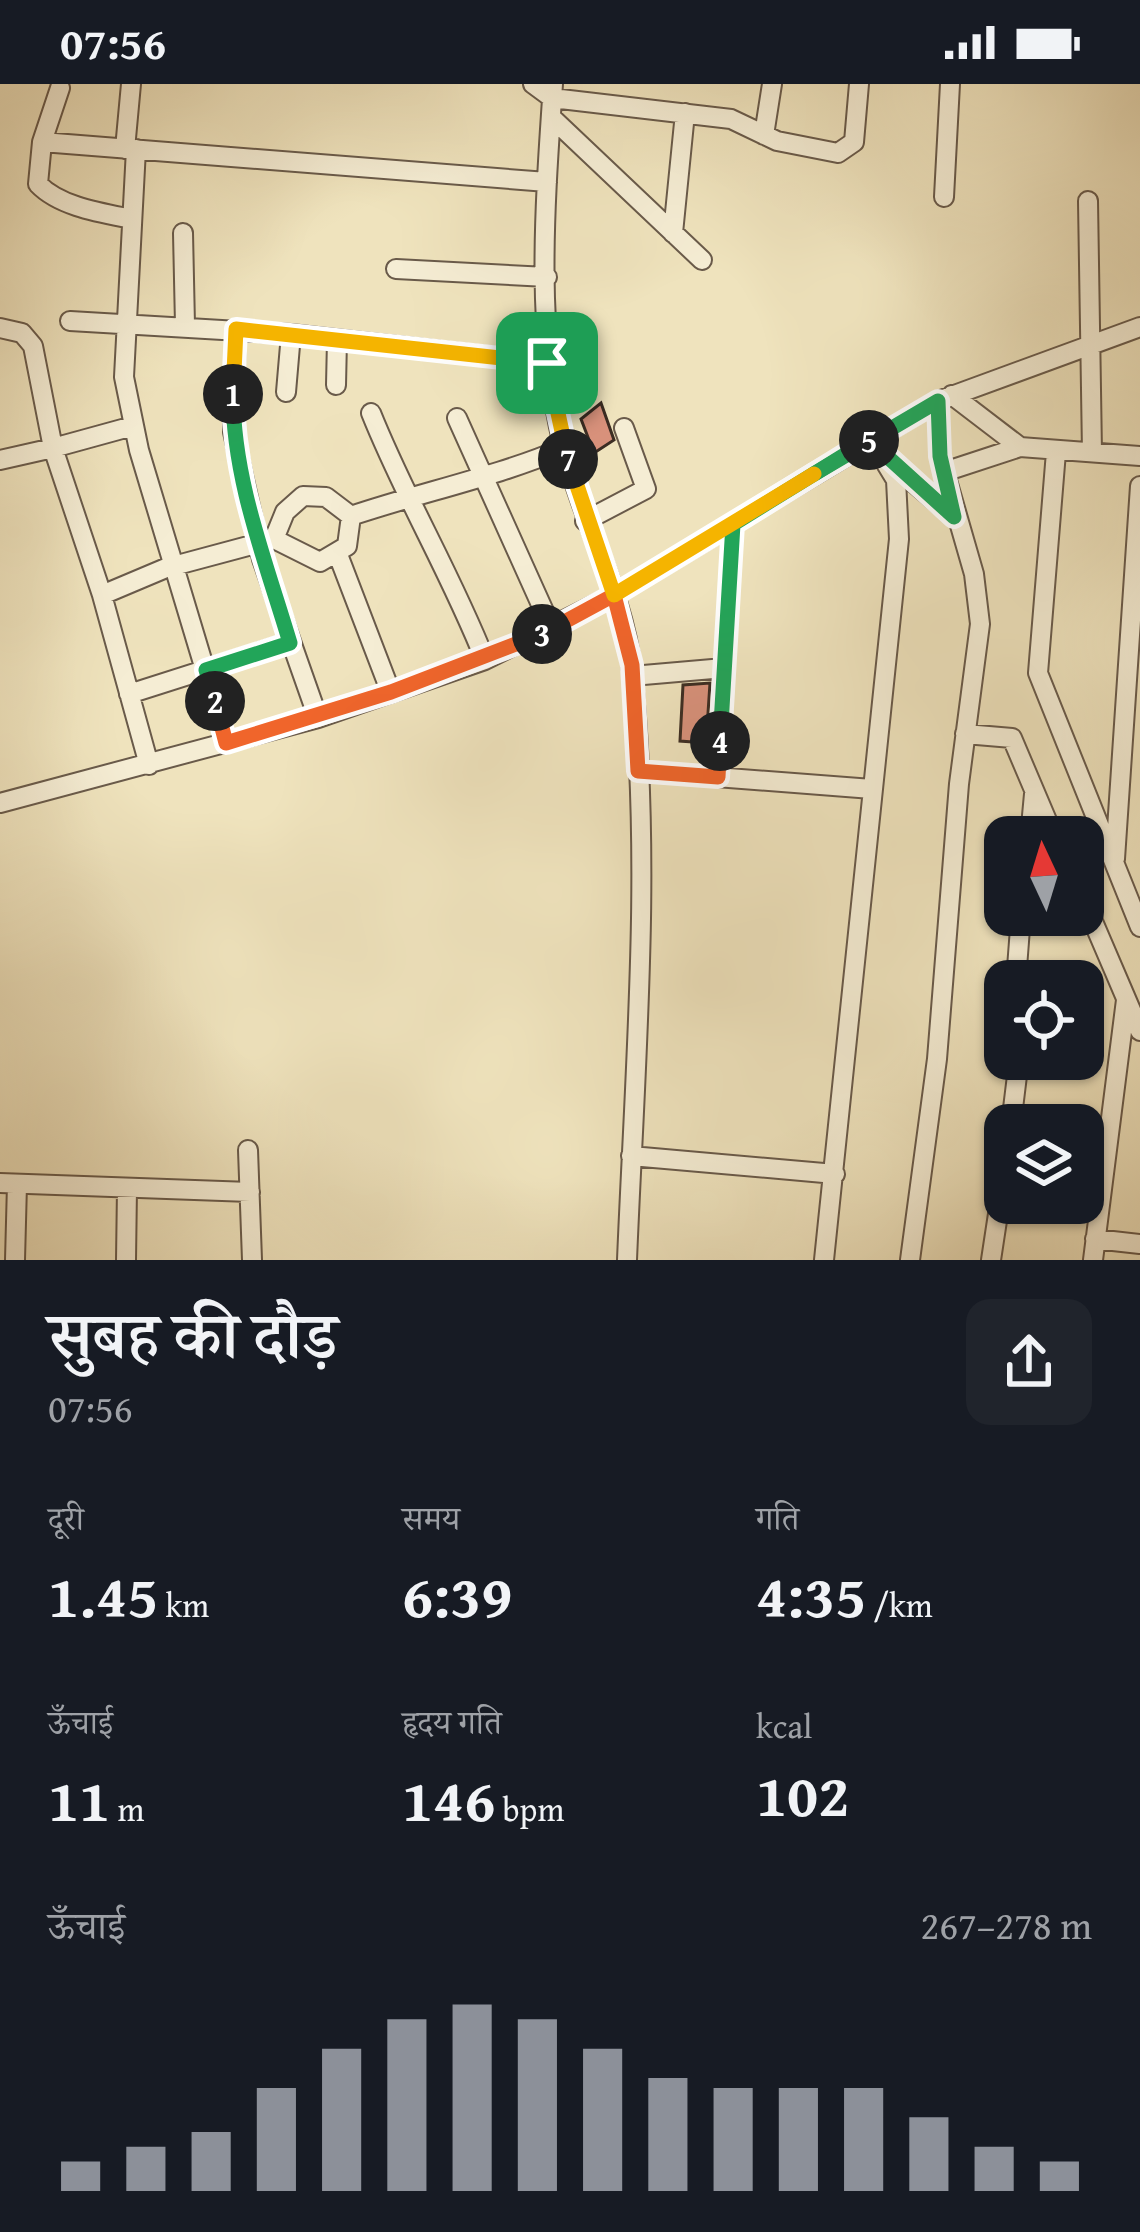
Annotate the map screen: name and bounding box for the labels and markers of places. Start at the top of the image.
pin [496,312,598,414]
pin: 1 [203,364,263,424]
pin: 5 [839,410,899,470]
pin: 7 [538,429,598,489]
pin: 3 [512,604,572,664]
pin: 2 [185,671,245,731]
pin: 4 [690,711,750,771]

